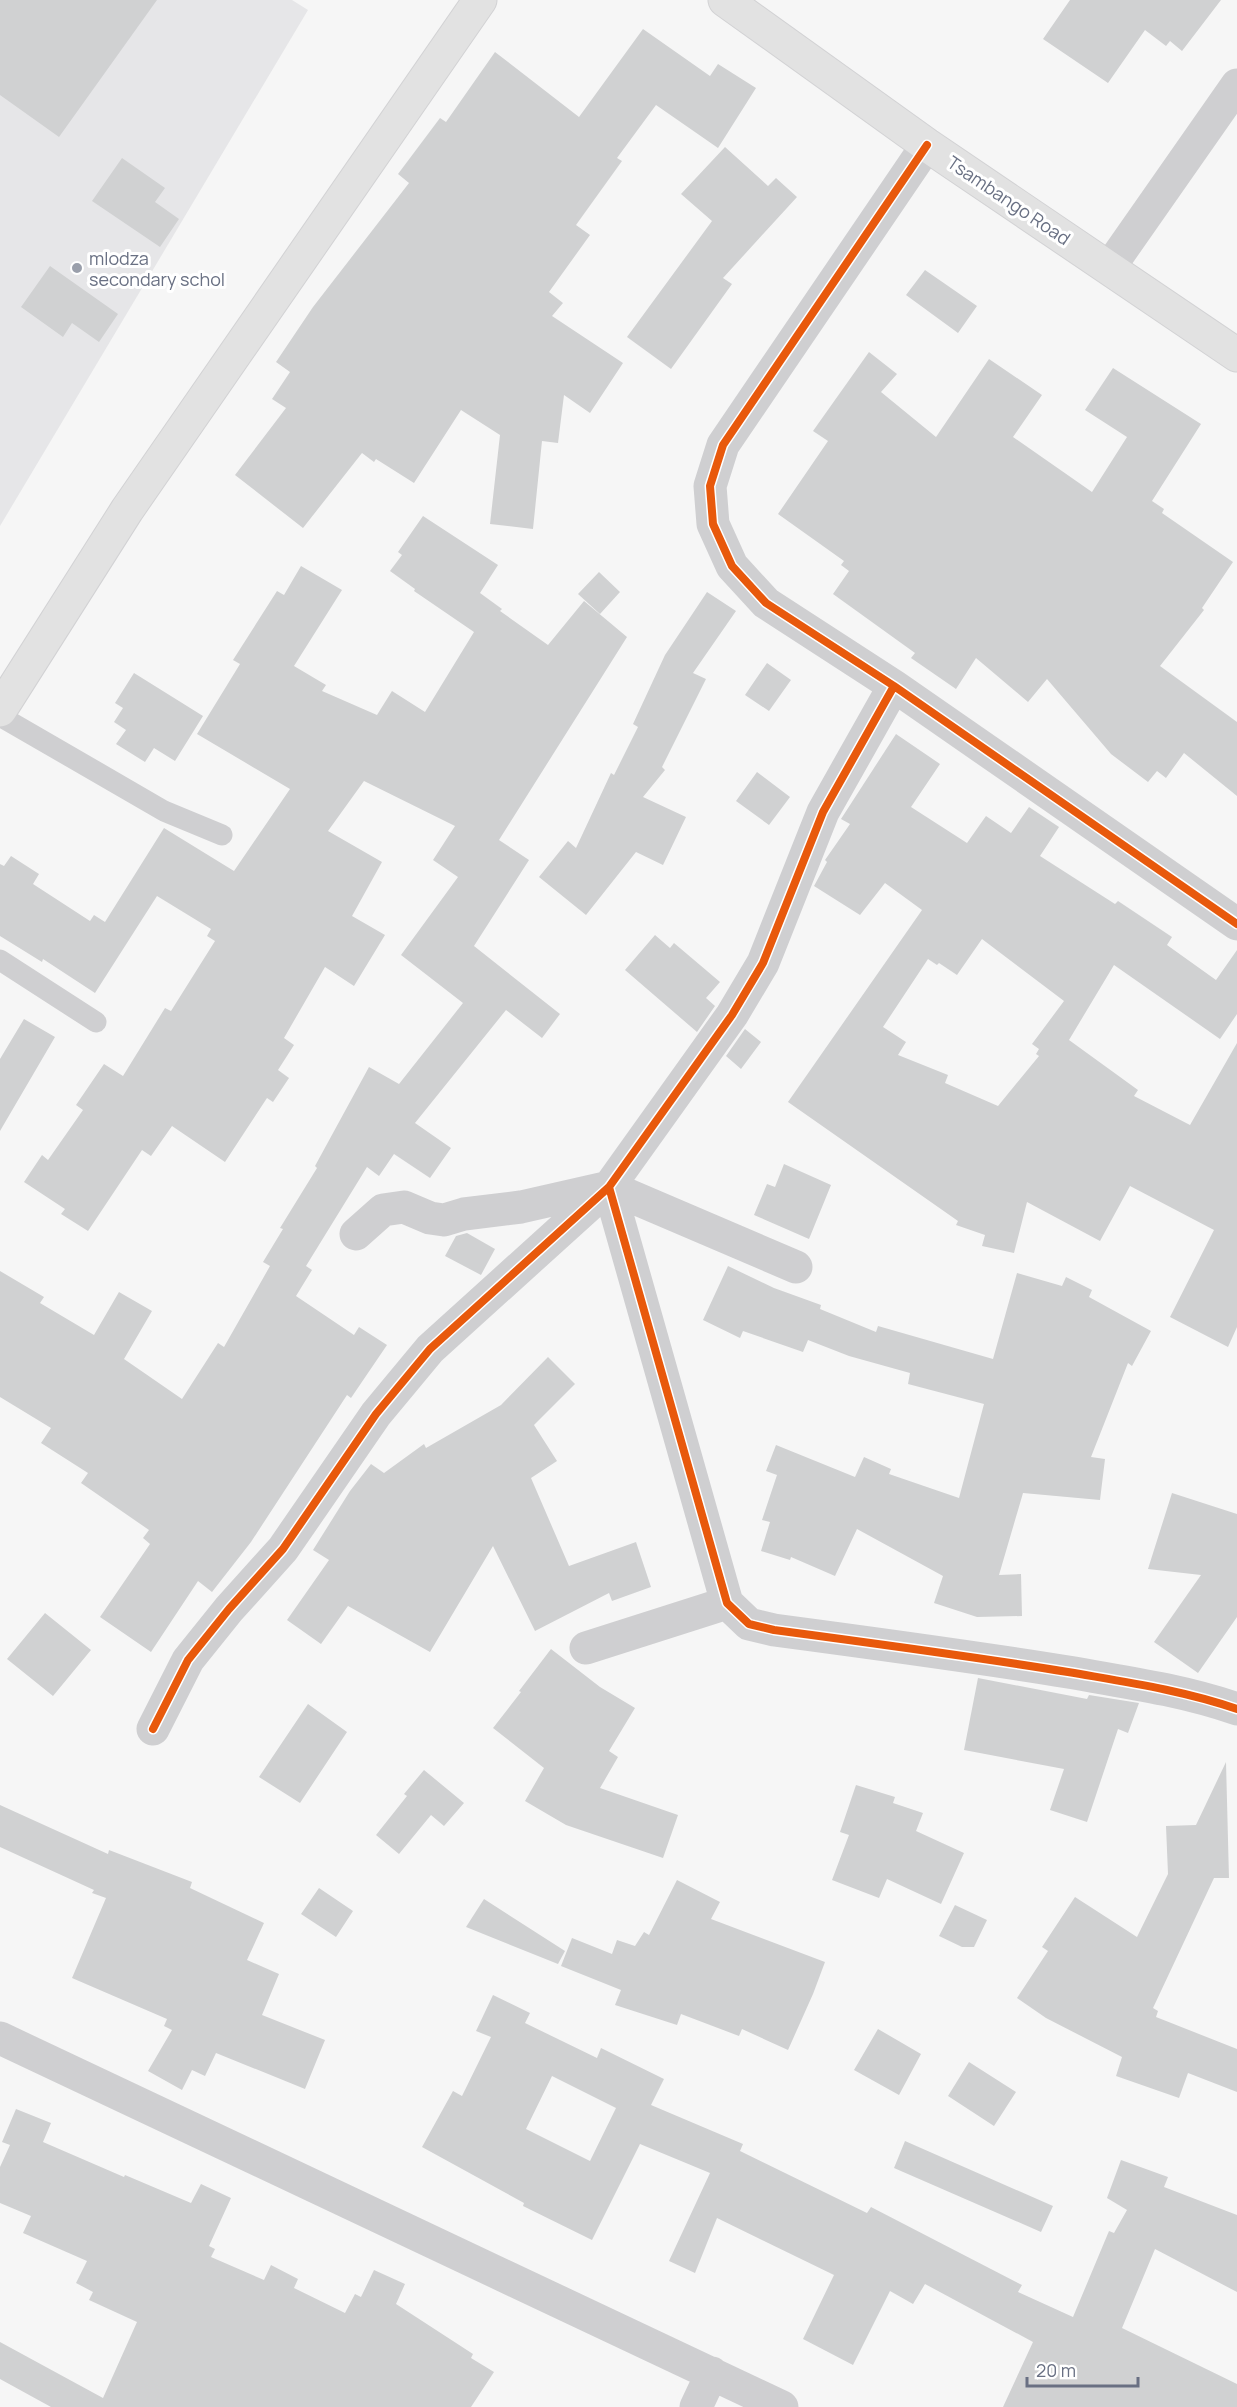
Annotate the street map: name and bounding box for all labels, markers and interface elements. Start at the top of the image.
street label: Tsambango Road [943,150,1075,250]
place label: mlodza secondary schol [89,246,225,291]
marker: mlodza secondary schol [70,261,84,275]
scale bar [1027,2350,1138,2388]
text: 20 m [1036,2358,1076,2382]

